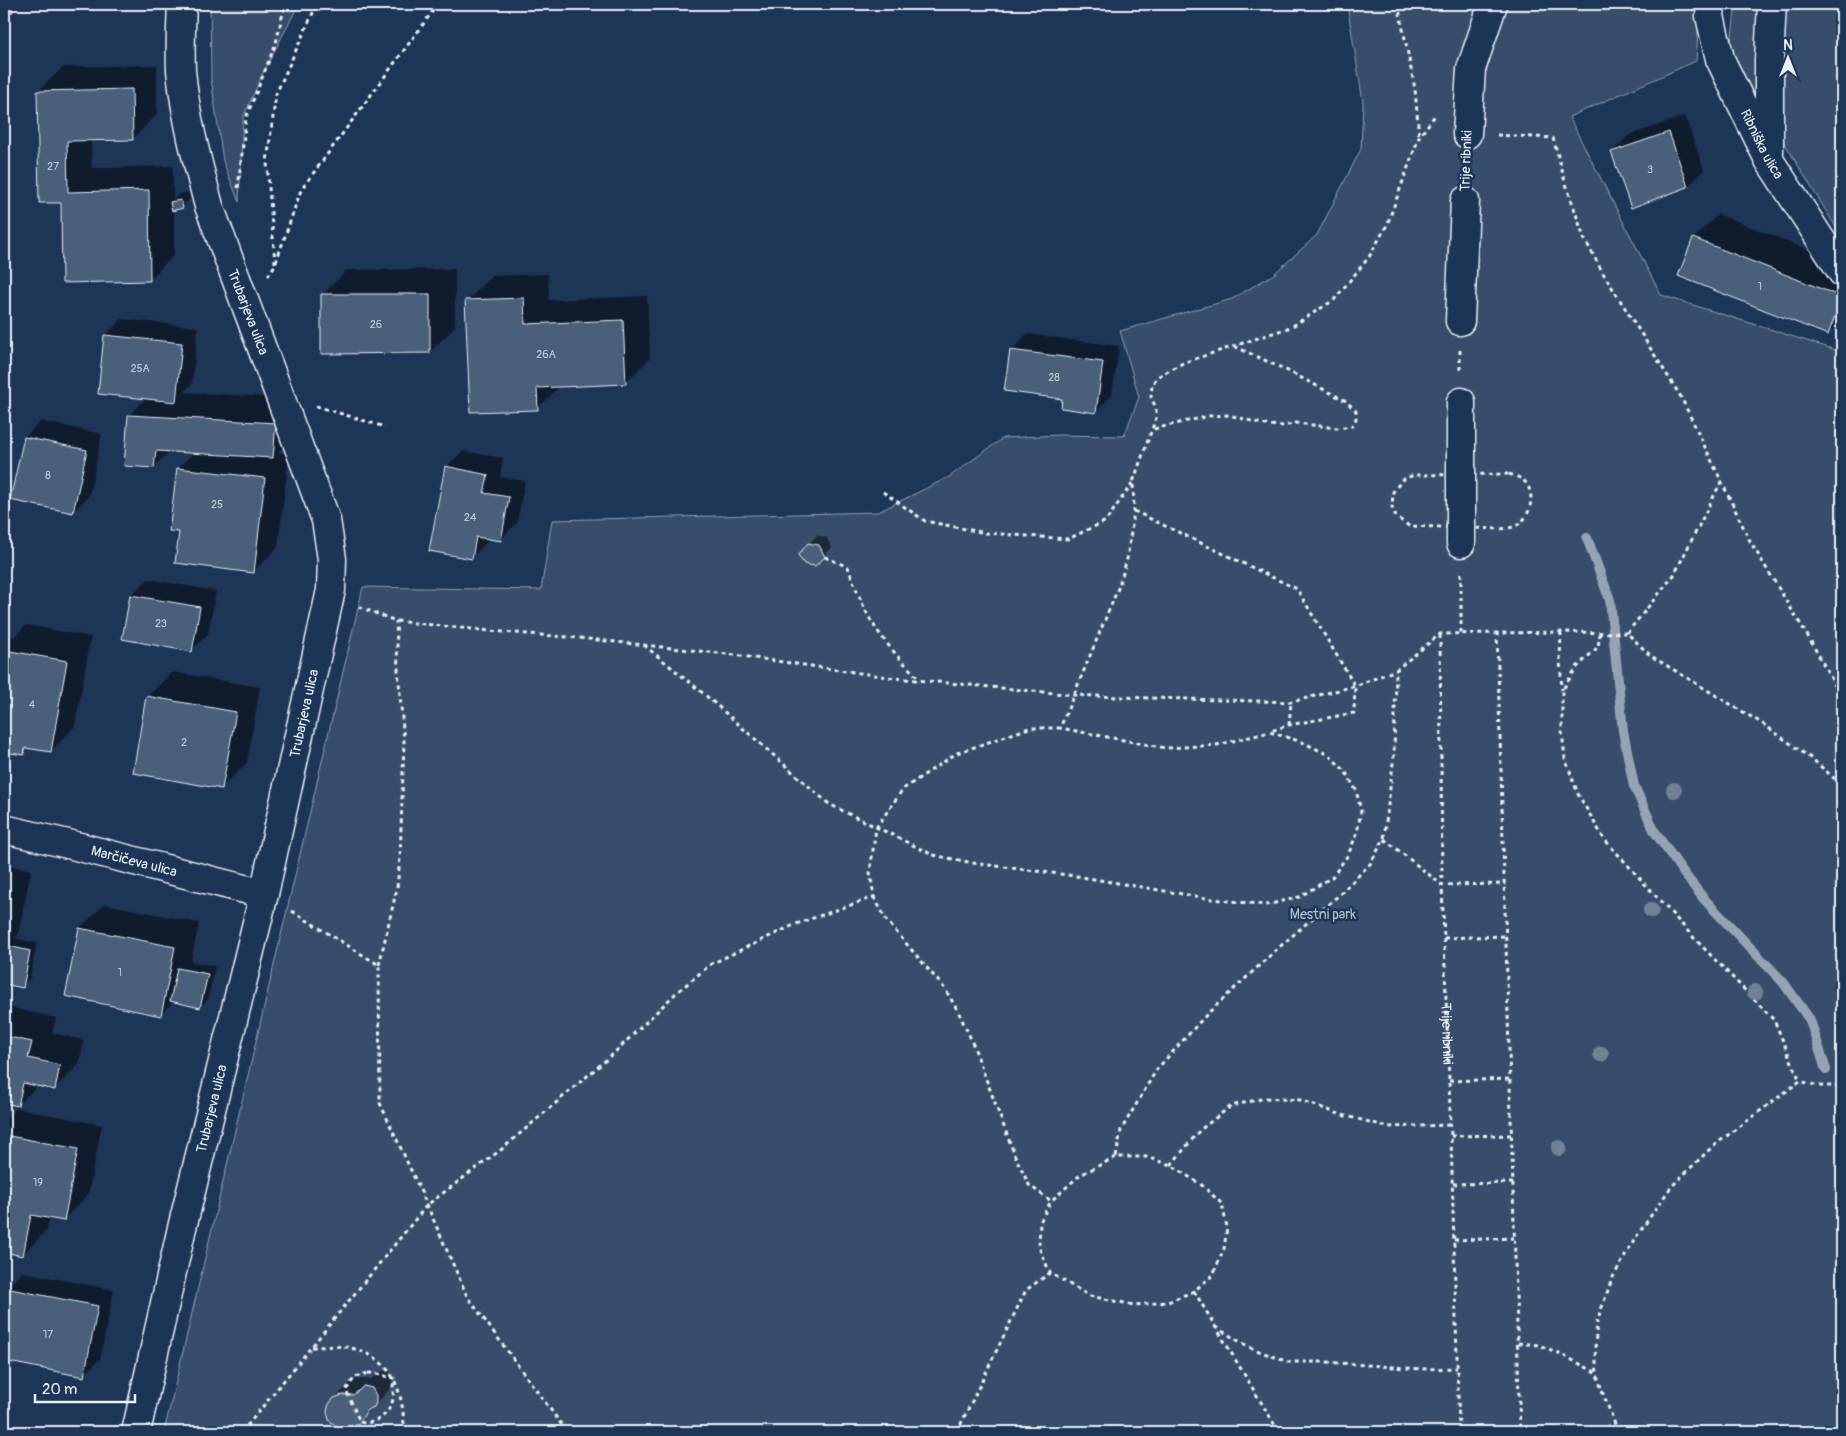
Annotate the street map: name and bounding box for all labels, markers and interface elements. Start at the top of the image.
north arrow [1764,32,1814,82]
text: N [1783,37,1793,54]
street label: Ribniška ulica [1737,106,1787,182]
street label: Trije ribniki [1456,130,1476,192]
house number: 27 [47,160,59,173]
house number: 3 [1647,163,1653,176]
street label: Trubarjeva ulica [224,267,272,357]
house number: 1 [1758,280,1762,293]
house number: 26 [370,318,382,331]
house number: 26A [536,348,556,361]
house number: 25A [130,362,150,375]
house number: 28 [1048,371,1060,384]
house number: 8 [45,469,51,482]
house number: 25 [211,498,223,511]
house number: 24 [464,511,477,524]
house number: 23 [155,617,167,630]
street label: Trubarjeva ulica [286,667,322,759]
house number: 4 [29,698,36,711]
house number: 2 [181,736,187,749]
street label: Marčičeva ulica [89,842,179,880]
park label: Mestni park [1290,906,1356,923]
house number: 1 [118,966,122,979]
street label: Trije ribniki [1438,1003,1457,1065]
street label: Trubarjeva ulica [192,1063,230,1155]
house number: 19 [33,1176,43,1189]
house number: 17 [43,1328,53,1341]
scale bar [35,1371,135,1403]
text: 20 m [42,1380,77,1399]

